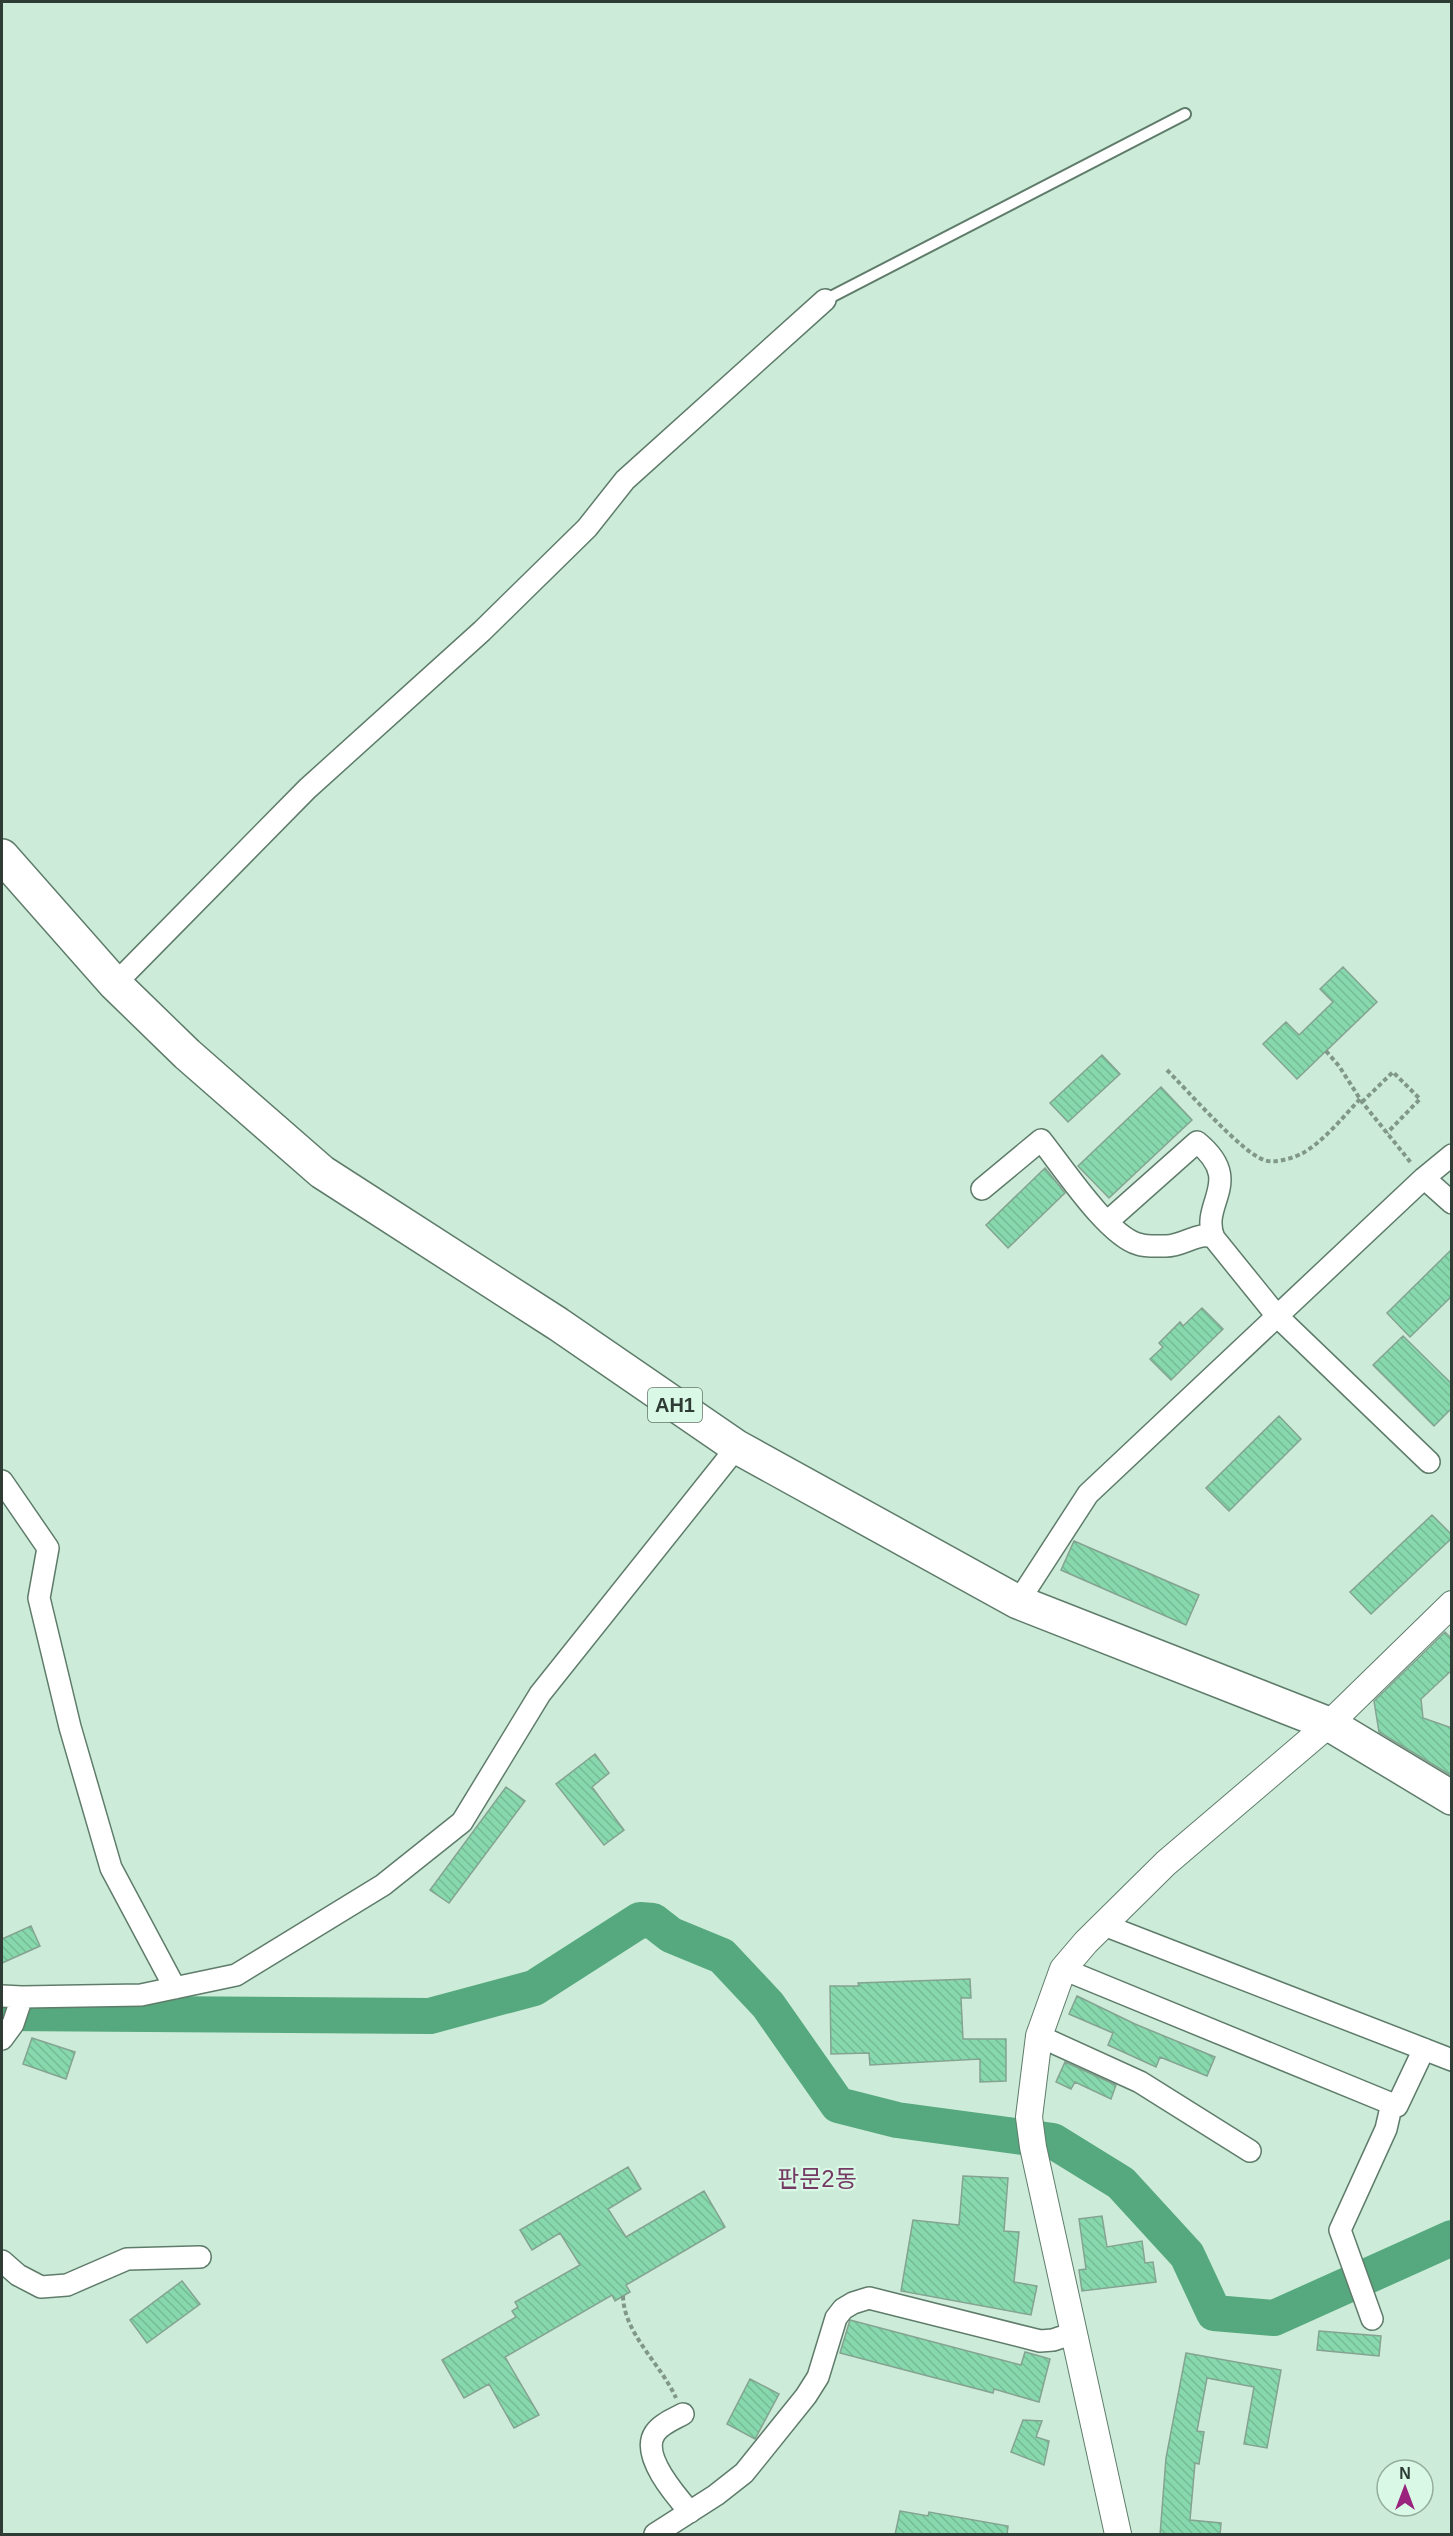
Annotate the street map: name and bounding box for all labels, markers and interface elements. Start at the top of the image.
road number: AH1 [648,1388,702,1422]
district label: 판문2동 [777,2165,857,2192]
north arrow [1375,2458,1435,2518]
text: N [1399,2465,1411,2482]

